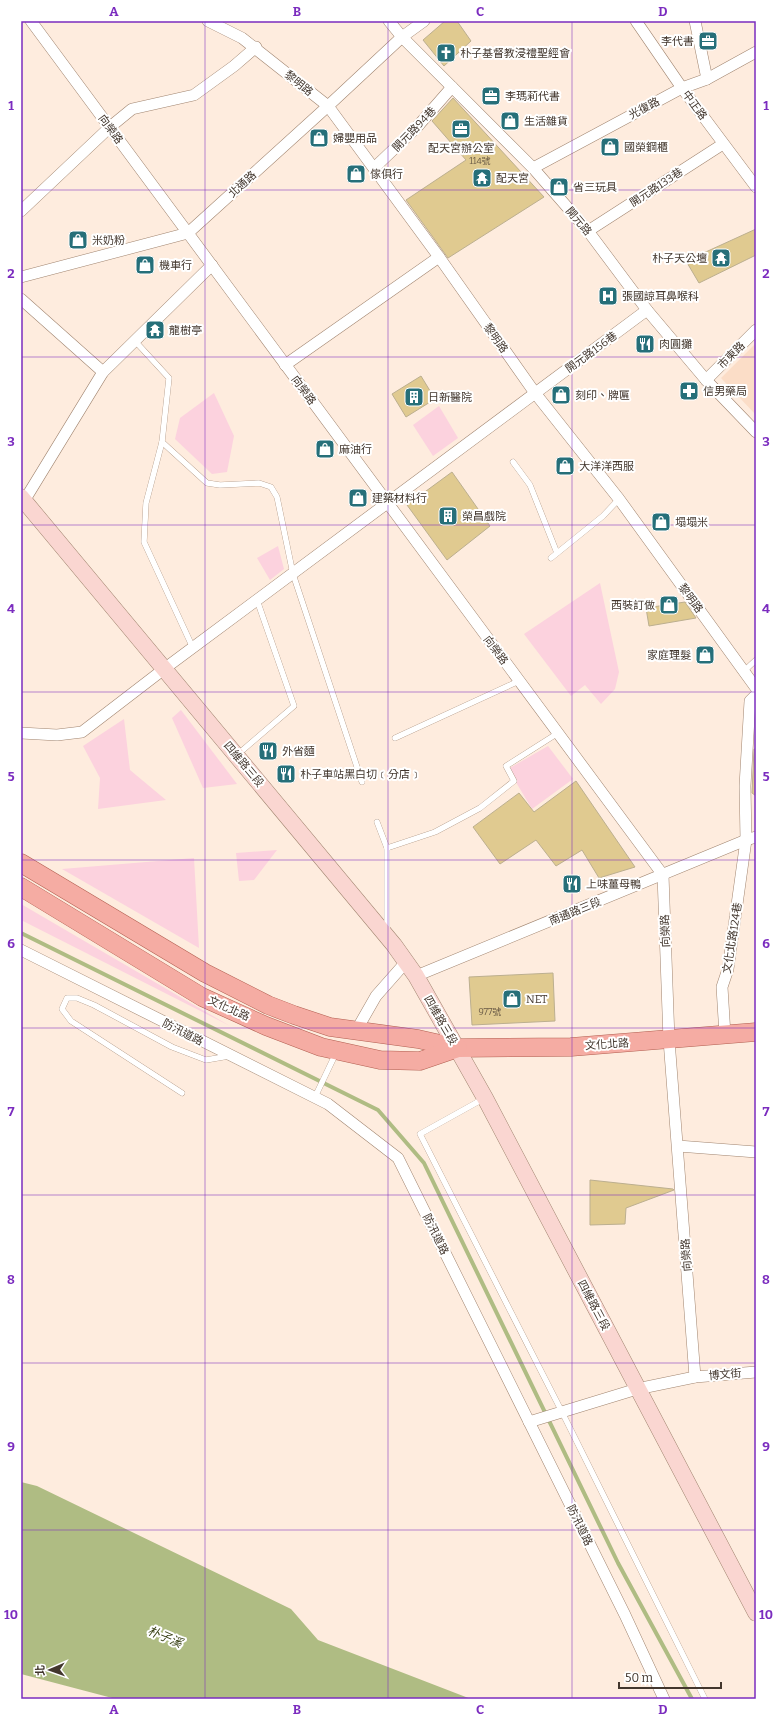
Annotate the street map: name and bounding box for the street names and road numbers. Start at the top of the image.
street label: 黎明路 [282,68,316,99]
street label: 中正路 [680,88,710,122]
street label: 光復路 [627,95,662,122]
street label: 開元路94巷 [390,104,439,154]
street label: 向榮路 [96,112,126,146]
street label: 開元路133巷 [627,165,685,209]
street label: 北通路 [226,169,259,200]
street label: 開元路 [563,205,594,238]
street label: 黎明路 [481,321,510,356]
street label: 開元路156巷 [563,329,620,376]
street label: 市東路 [715,339,748,372]
street label: 向榮路 [289,373,319,407]
street label: 黎明路 [676,581,706,615]
street label: 向榮路 [480,633,511,667]
street label: 四維路三段 [221,739,266,790]
street label: 南通路三段 [547,895,603,928]
street label: 文化北路124巷 [720,902,745,975]
street label: 向榮路 [658,914,673,948]
street label: 四維路三段 [421,993,460,1047]
street label: 文化北路 [206,994,252,1023]
street label: 防汛道路 [160,1017,205,1048]
street label: 文化北路 [585,1036,629,1053]
street label: 防汛道路 [420,1212,451,1257]
street label: 向榮路 [679,1238,694,1272]
street label: 四維路三段 [575,1278,612,1333]
street label: 博文街 [708,1367,742,1382]
street label: 防汛道路 [564,1503,595,1548]

